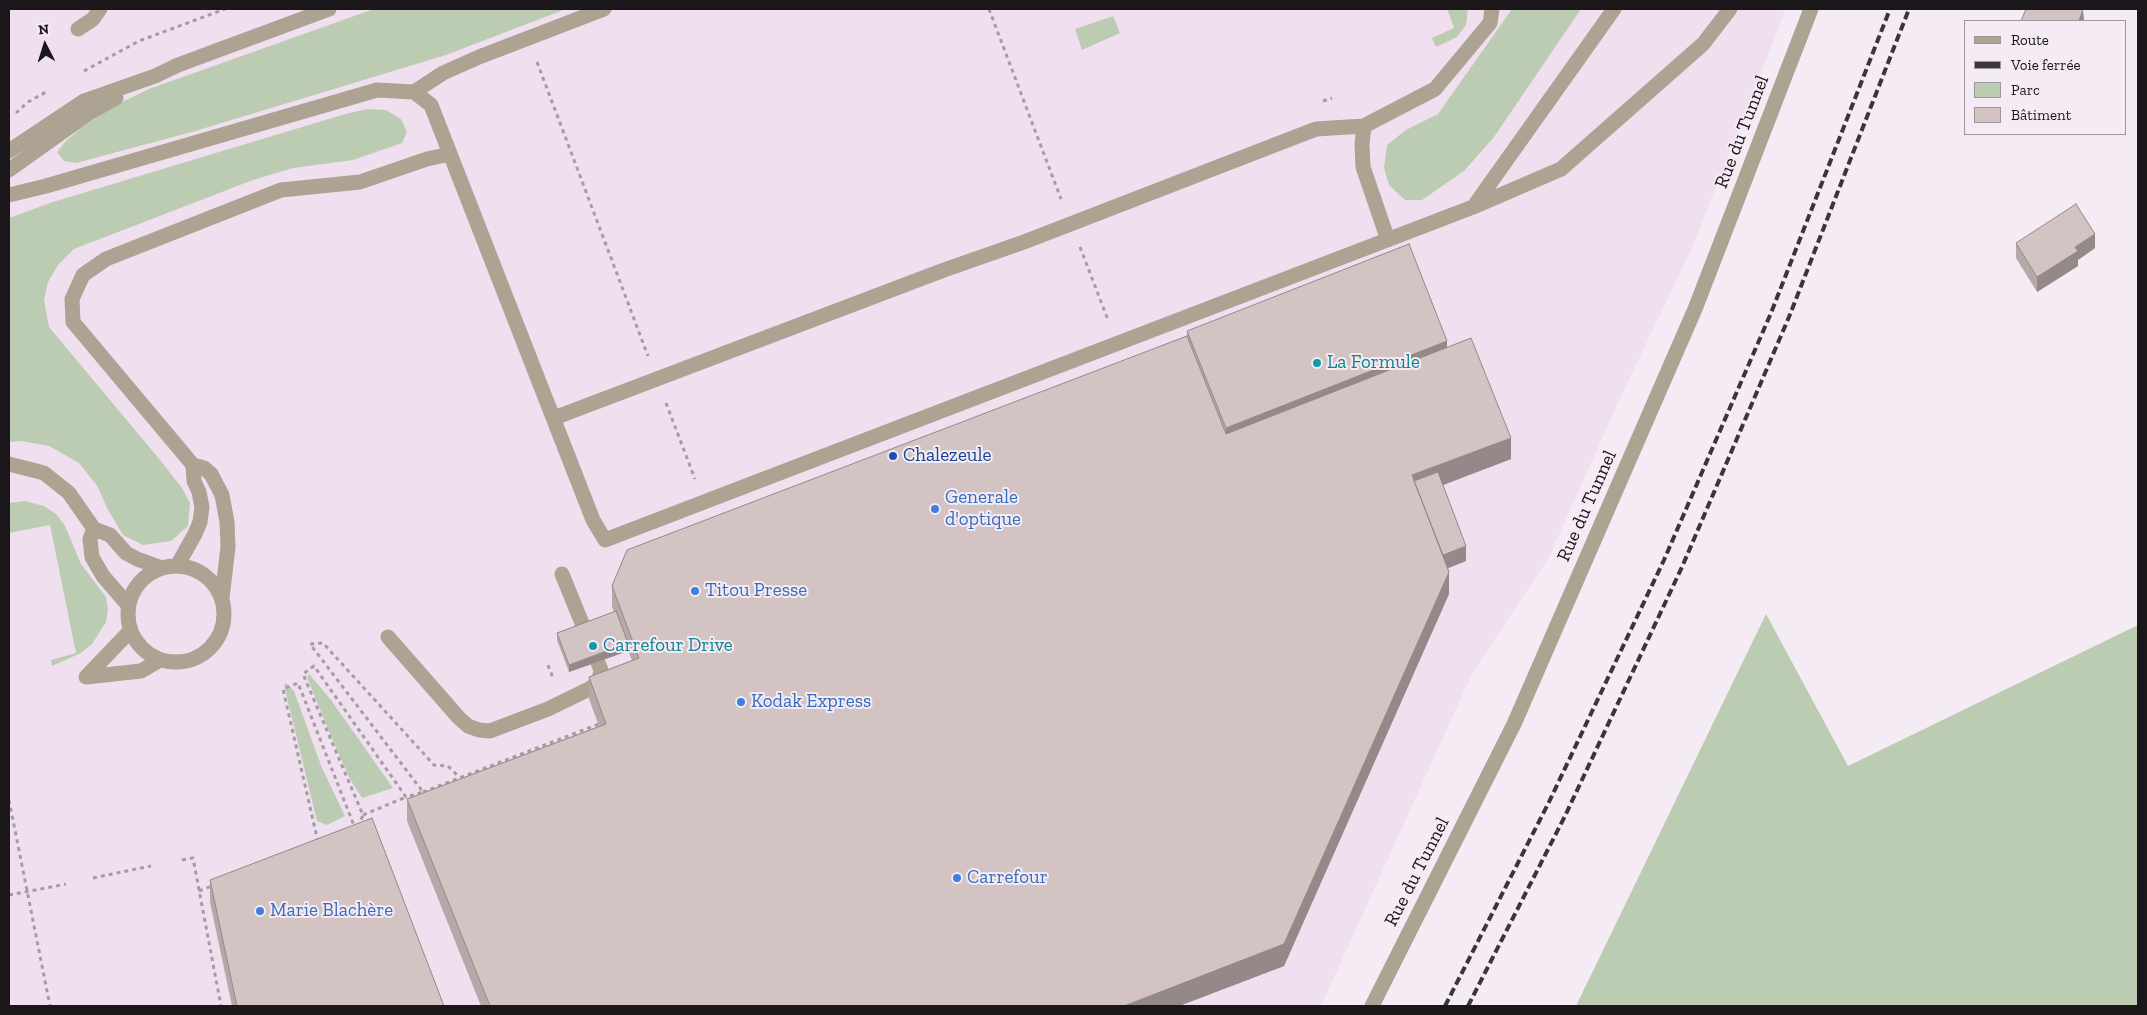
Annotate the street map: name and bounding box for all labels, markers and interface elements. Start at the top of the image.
north arrow [20,20,70,70]
legend [1964,20,2127,135]
text: N [38,21,50,38]
text: Route [2011,31,2049,49]
text: Voie ferrée [2011,56,2081,74]
street label: Rue du Tunnel [1710,72,1774,192]
text: Parc [2011,81,2040,99]
text: Bâtiment [2011,106,2071,124]
place label: La Formule [1327,352,1420,374]
marker: La Formule [1311,357,1323,369]
place label: Chalezeule [903,445,991,467]
street label: Rue du Tunnel [1552,447,1622,565]
marker: Chalezeule [887,450,899,462]
place label: Generale d'optique [945,487,1021,531]
marker: Generale d'optique [929,503,941,515]
place label: Titou Presse [705,580,807,602]
marker: Titou Presse [689,585,701,597]
place label: Carrefour Drive [603,635,733,657]
marker: Carrefour Drive [587,640,599,652]
place label: Kodak Express [751,691,871,713]
marker: Kodak Express [735,696,747,708]
street label: Rue du Tunnel [1380,814,1454,930]
place label: Carrefour [967,867,1048,889]
marker: Carrefour [951,872,963,884]
place label: Marie Blachère [270,900,393,922]
marker: Marie Blachère [254,905,266,917]

